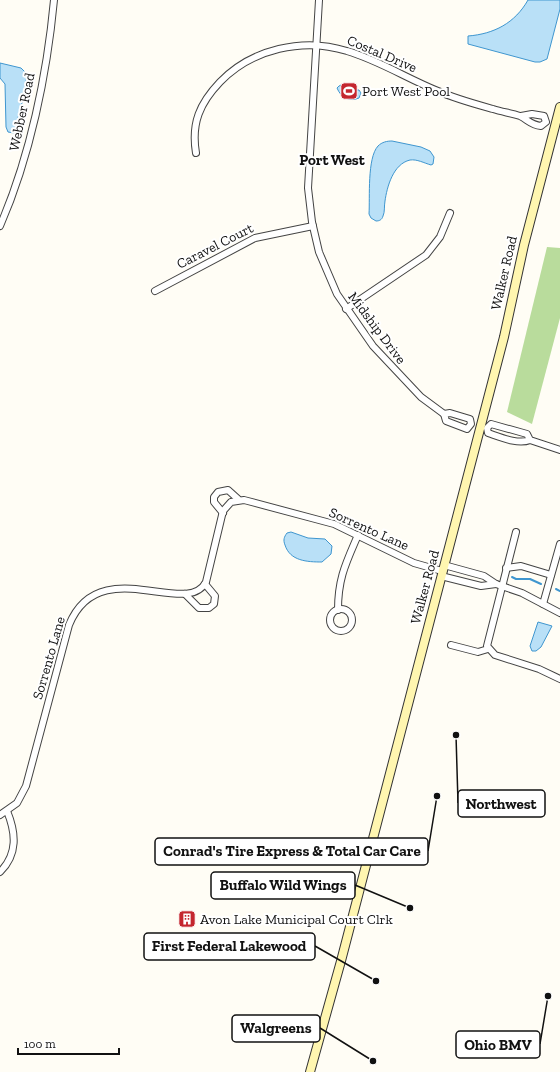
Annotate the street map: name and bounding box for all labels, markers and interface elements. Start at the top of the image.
street label: Costal Drive [345,32,420,76]
street label: Webber Road [5,71,39,153]
sports icon: Port West Pool [339,81,359,101]
place label: Port West Pool [362,83,450,100]
district label: Port West [299,151,366,169]
street label: Caravel Court [174,219,257,273]
street label: Walker Road [487,234,521,312]
street label: Midship Drive [344,289,410,368]
street label: Sorrento Lane [326,504,412,554]
street label: Walker Road [407,548,443,626]
street label: Sorrento Lane [29,614,69,701]
callout: Northwest [458,790,545,817]
text: Northwest [465,795,538,813]
callout: Conrad's Tire Express & Total Car Care [155,838,428,865]
text: Conrad's Tire Express & Total Car Care [163,842,421,860]
callout: Buffalo Wild Wings [211,872,355,899]
text: Buffalo Wild Wings [219,876,347,894]
building icon: Avon Lake Municipal Court Clrk [177,909,197,929]
place label: Avon Lake Municipal Court Clrk [200,911,393,928]
callout: First Federal Lakewood [144,933,315,960]
text: First Federal Lakewood [152,937,307,955]
callout: Walgreens [232,1015,320,1042]
text: Walgreens [240,1019,312,1037]
scale bar [18,1030,119,1056]
callout: Ohio BMV [456,1031,540,1058]
text: Ohio BMV [464,1036,532,1054]
text: 100 m [24,1037,56,1051]

